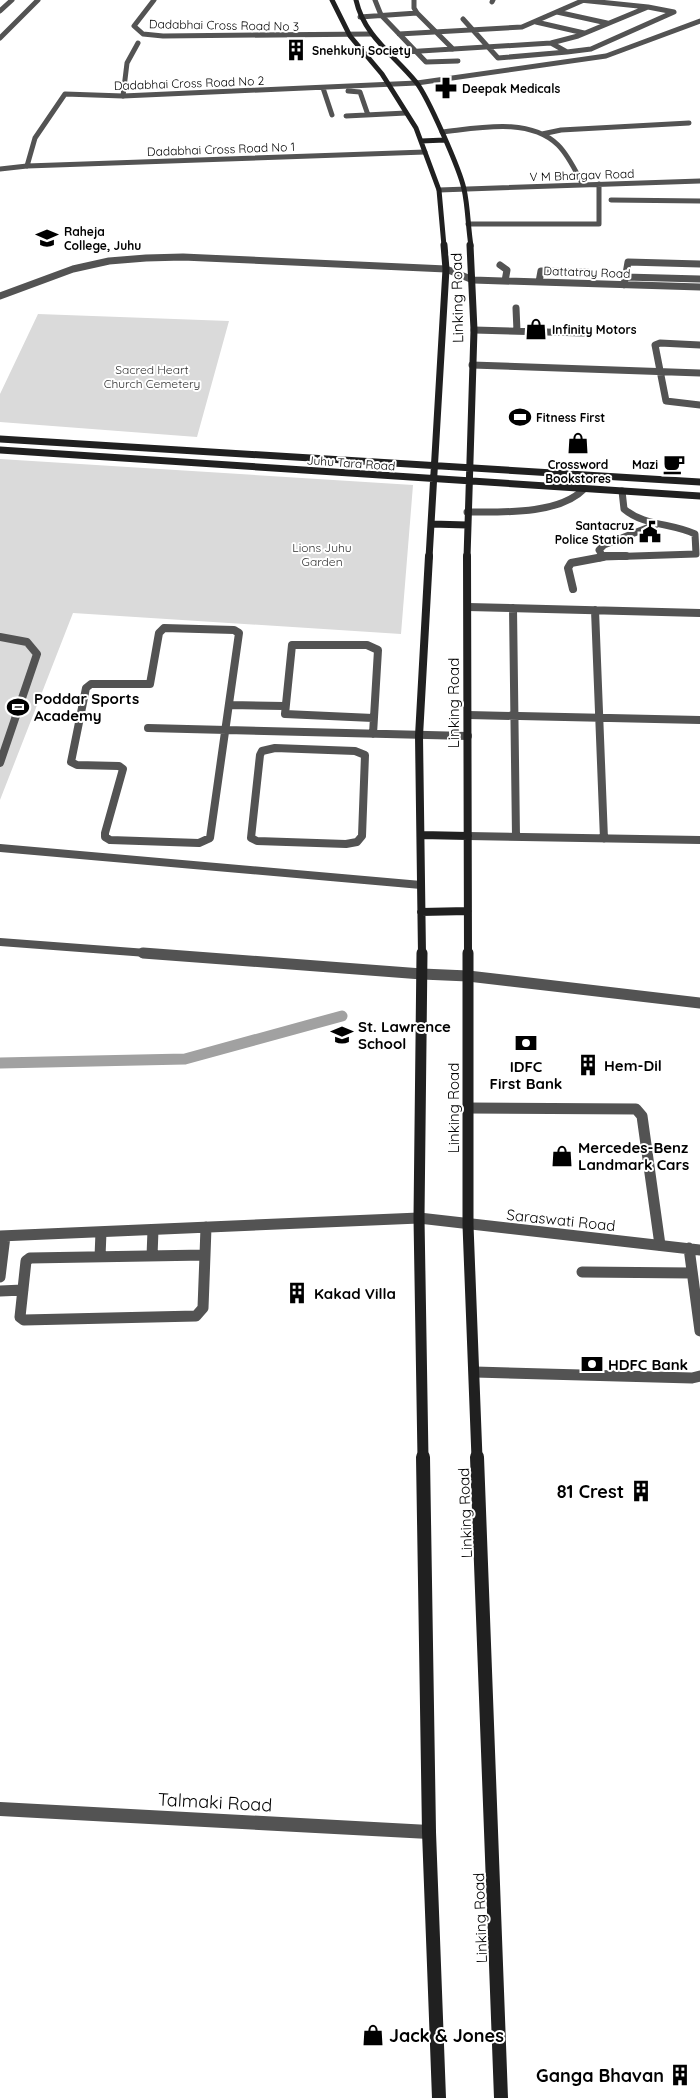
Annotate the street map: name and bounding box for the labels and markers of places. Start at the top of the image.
building icon: Snehkunj Society [283,37,309,63]
place label: Snehkunj Society [312,43,411,58]
pharmacy icon: Deepak Medicals [433,75,459,101]
place label: Deepak Medicals [462,81,560,96]
place label: Raheja College, Juhu [64,224,141,253]
school or university icon: Raheja College, Juhu [34,225,60,251]
shop icon: Infinity Motors [523,316,549,342]
place label: Infinity Motors [552,322,637,337]
sports icon: Fitness First [507,404,533,430]
place label: Fitness First [536,410,605,425]
shop icon: Crossword Bookstores [565,430,591,456]
cafe icon: Mazi [661,451,687,477]
place label: Crossword Bookstores [545,457,611,486]
place label: Mazi [632,457,658,472]
place label: Santacruz Police Station [555,518,634,547]
public building icon: Santacruz Police Station [637,519,663,545]
place label: Poddar Sports Academy [34,689,139,725]
sports icon: Poddar Sports Academy [5,694,31,720]
place label: St. Lawrence School [358,1017,451,1053]
school or university icon: St. Lawrence School [329,1022,355,1048]
bank icon: IDFC First Bank [513,1030,539,1056]
building icon: Hem-Dil [575,1052,601,1078]
place label: Hem-Dil [604,1056,662,1075]
place label: IDFC First Bank [490,1057,562,1093]
place label: Mercedes-Benz Landmark Cars [578,1138,689,1174]
shop icon: Mercedes-Benz Landmark Cars [549,1143,575,1169]
building icon: Kakad Villa [284,1280,310,1306]
place label: Kakad Villa [314,1284,396,1303]
bank icon: HDFC Bank [579,1351,605,1377]
place label: HDFC Bank [608,1355,688,1374]
building icon: 81 Crest [628,1478,654,1504]
place label: 81 Crest [557,1480,624,1503]
shop icon: Jack & Jones [360,2022,386,2048]
place label: Jack & Jones [389,2024,504,2047]
building icon: Ganga Bhavan [667,2062,693,2088]
place label: Ganga Bhavan [536,2064,664,2087]

